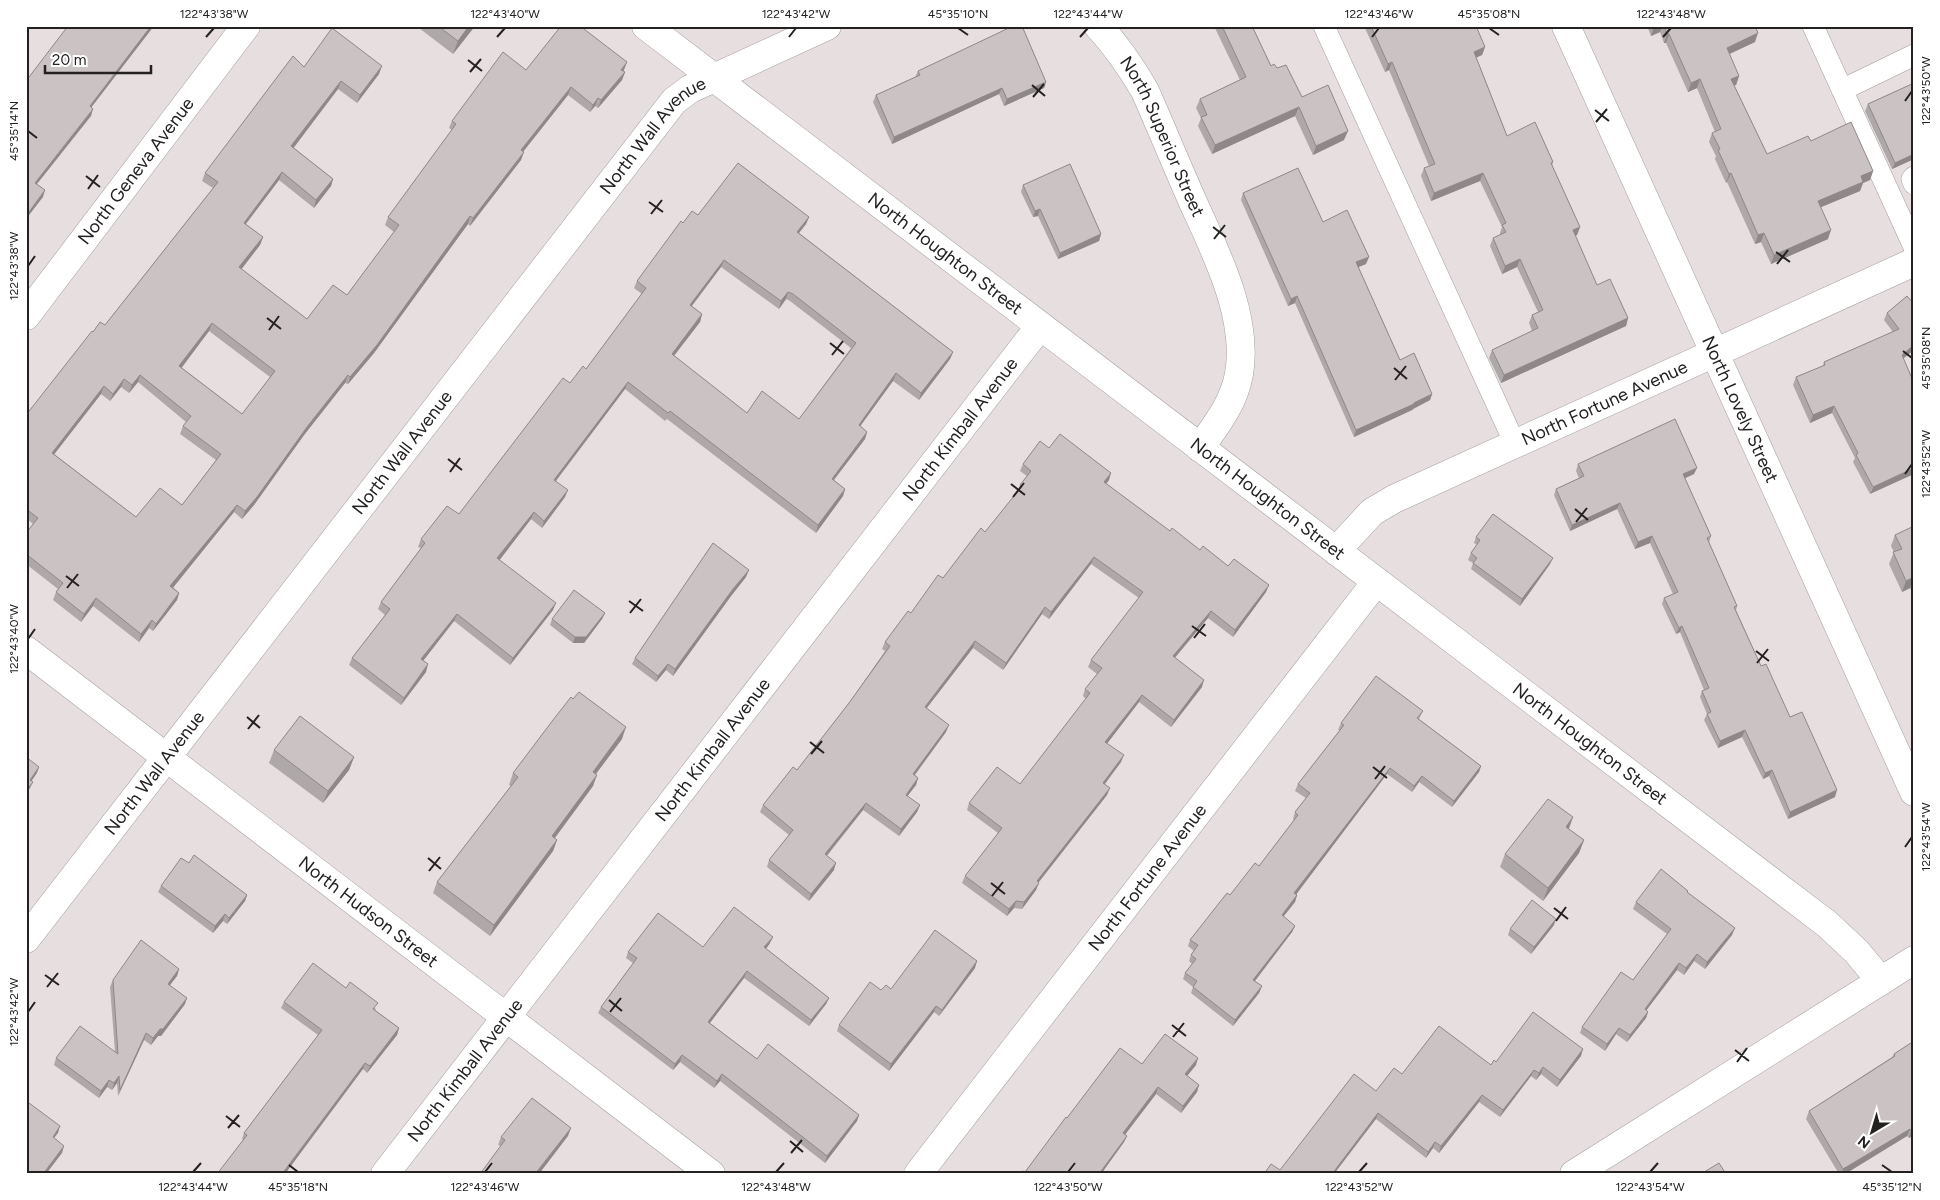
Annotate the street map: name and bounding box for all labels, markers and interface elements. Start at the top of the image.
text: 122°43'38"W [180,7,249,21]
text: 122°43'40"W [470,7,540,21]
text: 122°43'42"W [762,7,831,21]
text: 45°35'10"N [928,7,988,21]
text: 122°43'44"W [1053,7,1123,21]
text: 122°43'46"W [1345,7,1414,21]
text: 45°35'08"N [1458,7,1520,21]
text: 122°43'48"W [1636,7,1706,21]
scale bar [45,42,151,74]
text: 20 m [52,51,86,69]
street label: North Superior Street [1115,52,1209,220]
text: 122°43'50"W [1919,56,1933,126]
street label: North Wall Avenue [595,72,709,198]
street label: North Geneva Avenue [73,93,199,249]
text: 45°35'14"N [7,101,21,161]
street label: North Houghton Street [864,188,1027,320]
text: 122°43'38"W [7,231,21,300]
text: 45°35'08"N [1919,327,1933,389]
street label: North Lovely Street [1697,333,1783,486]
street label: North Kimball Avenue [898,353,1023,505]
street label: North Fortune Avenue [1518,356,1691,450]
street label: North Wall Avenue [347,386,457,519]
text: 122°43'52"W [1919,429,1933,498]
street label: North Houghton Street [1186,433,1350,565]
text: 122°43'40"W [7,604,21,674]
street label: North Kimball Avenue [650,674,775,826]
street label: North Houghton Street [1508,678,1672,810]
street label: North Wall Avenue [100,706,209,839]
street label: North Fortune Avenue [1084,799,1211,955]
text: 122°43'54"W [1919,802,1933,871]
street label: North Hudson Street [294,852,443,972]
text: 122°43'42"W [7,977,21,1046]
street label: North Kimball Avenue [403,994,527,1146]
north arrow [1848,1108,1898,1158]
text: N [1855,1132,1874,1152]
text: 122°43'44"W [158,1180,228,1194]
text: 45°35'18"N [268,1180,328,1194]
text: 122°43'46"W [451,1180,520,1194]
text: 122°43'48"W [741,1180,811,1194]
text: 122°43'50"W [1033,1180,1103,1194]
text: 122°43'52"W [1325,1180,1394,1194]
text: 122°43'54"W [1616,1180,1685,1194]
text: 45°35'12"N [1862,1180,1922,1194]

